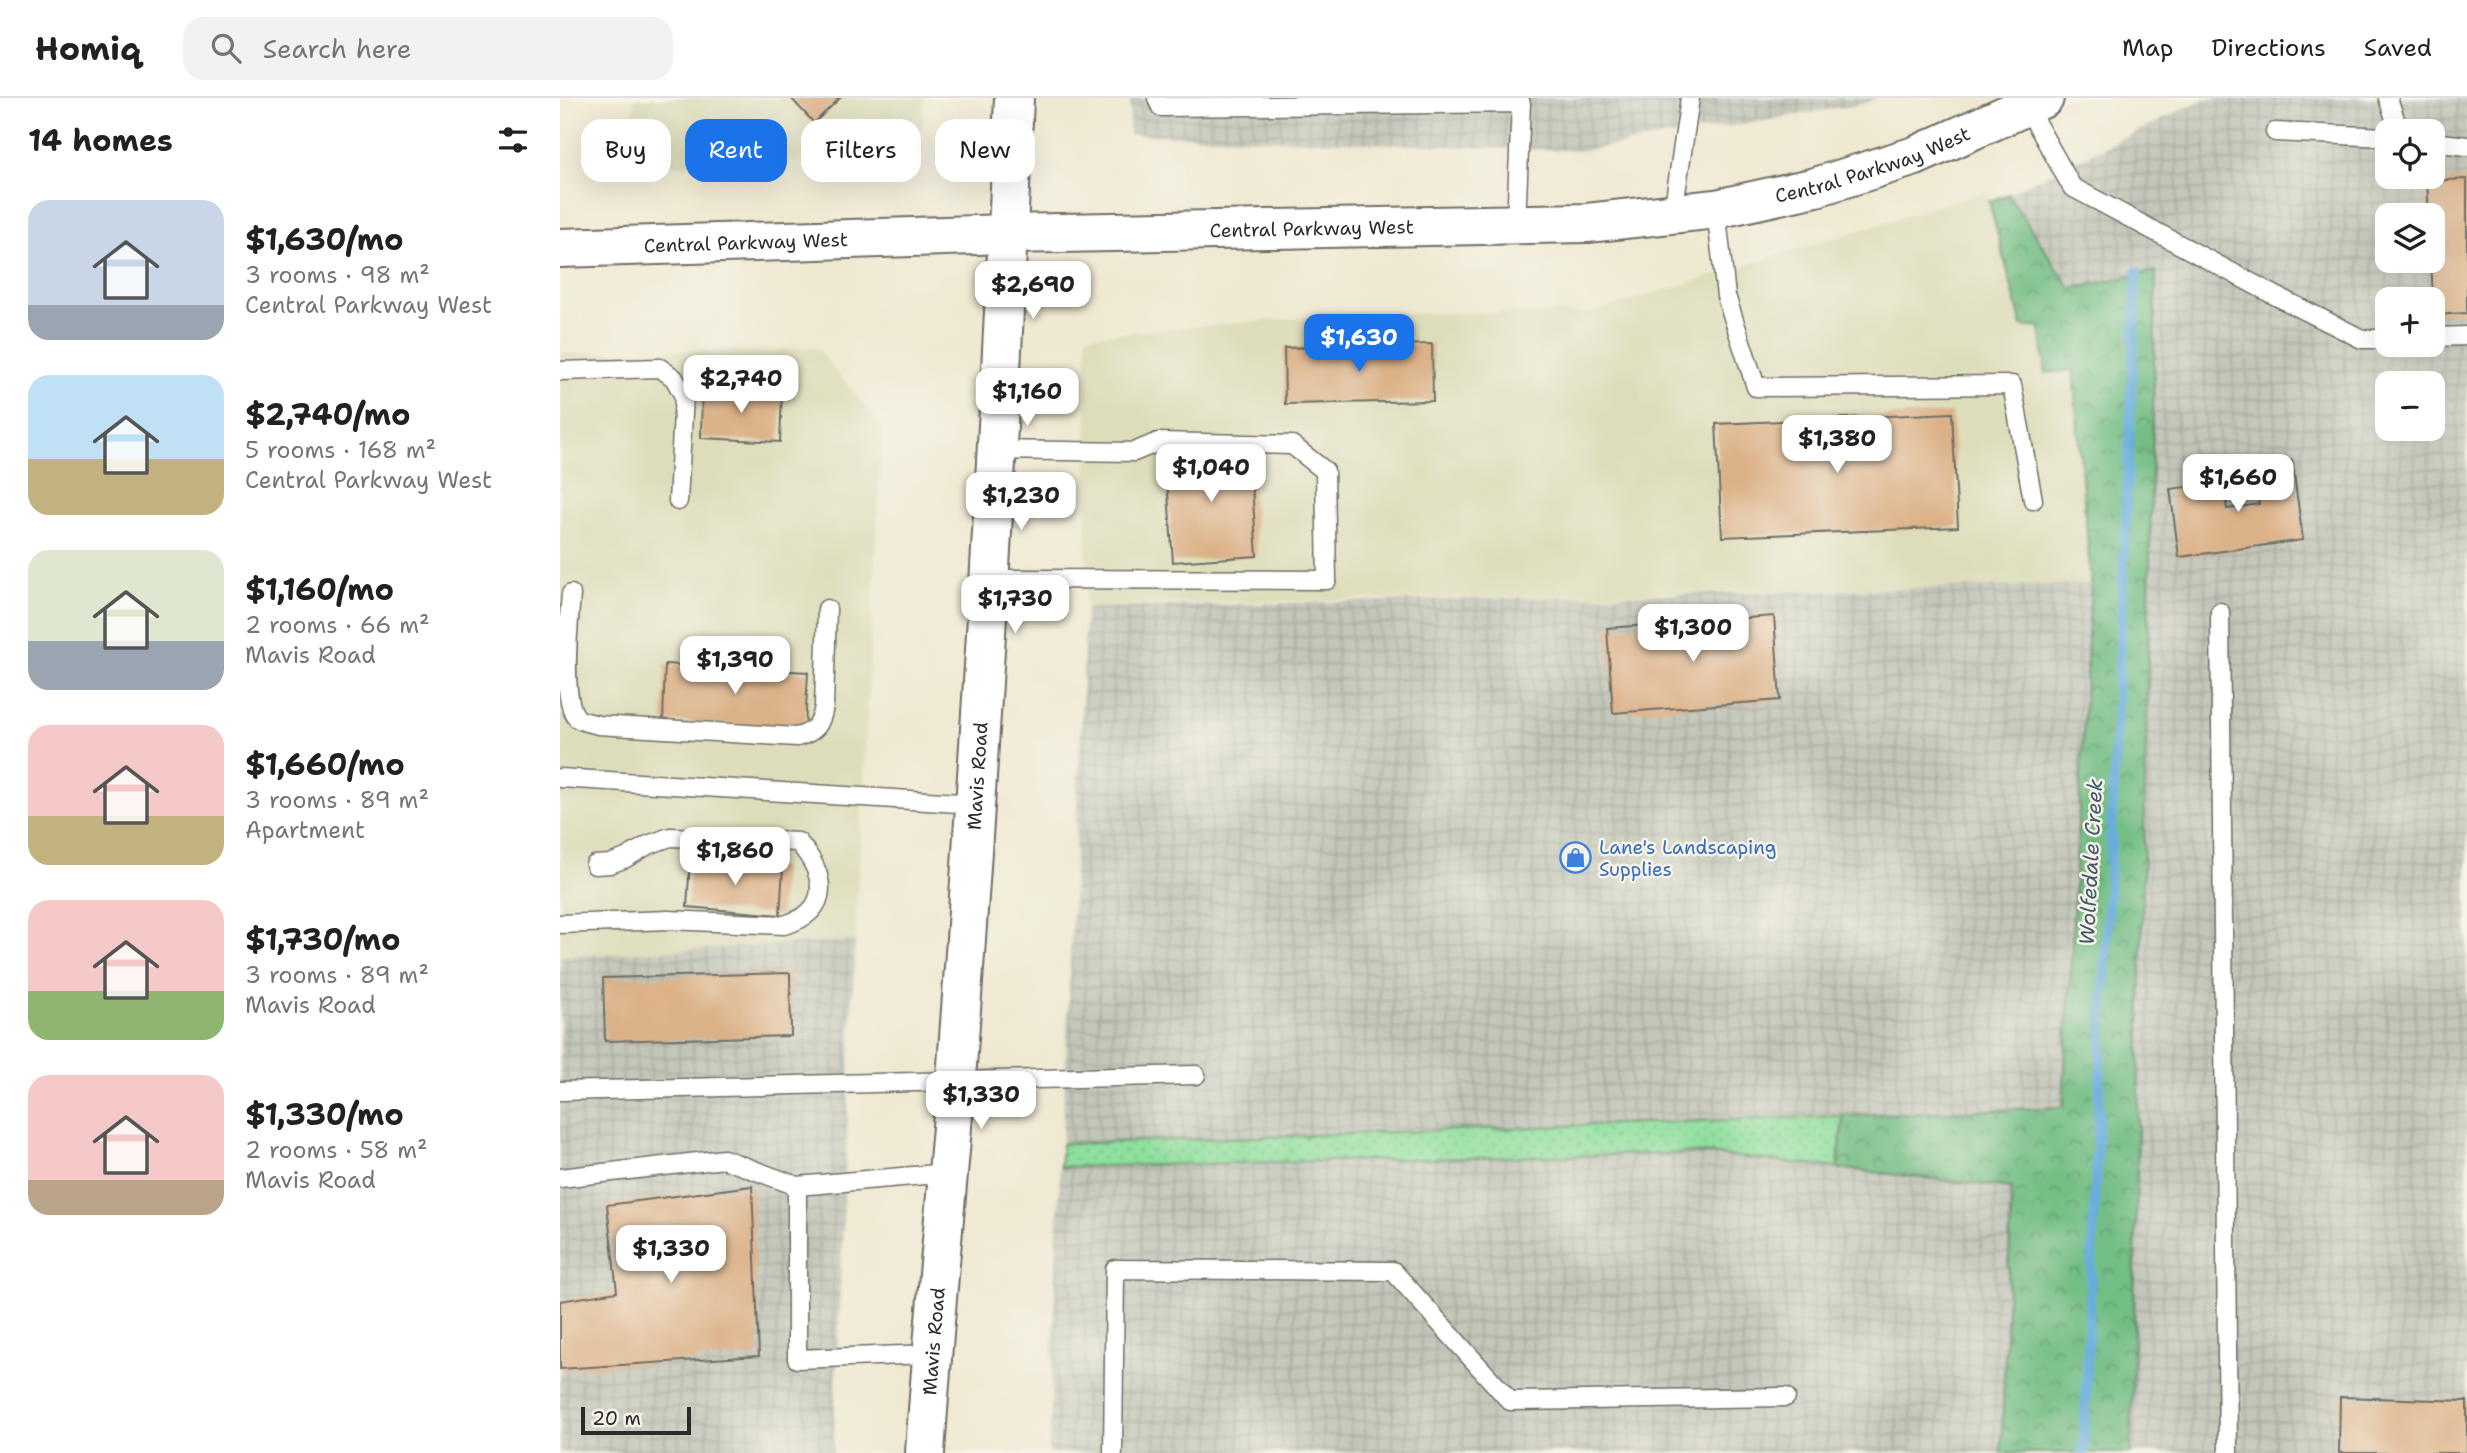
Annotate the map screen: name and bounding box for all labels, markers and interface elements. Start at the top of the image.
search box [183,17,673,80]
text: Homiq [35,26,141,71]
icon: search [207,29,245,67]
text: Search here [263,31,411,66]
text: Map [2122,32,2173,64]
text: Directions [2211,32,2326,64]
text: Saved [2364,32,2432,64]
chip: Buy [581,119,671,182]
chip: Rent [685,119,787,182]
chip: Filters [801,119,921,182]
chip: New [935,119,1035,182]
map controls [2375,119,2445,441]
button: locate [2375,119,2445,189]
text: 14 homes [28,120,173,161]
street label: Central Parkway West [1773,120,1974,208]
icon: filters [494,121,532,159]
button: layers [2375,203,2445,273]
street label: Central Parkway West [1209,214,1414,243]
text: $1,630/mo [245,219,404,260]
street label: Central Parkway West [643,227,848,258]
icon: home [84,228,168,312]
text: 3 rooms · 98 m² [245,260,430,290]
pin: $2,690 [976,262,1090,321]
text: $2,690 [991,269,1075,299]
button: + [2375,287,2445,357]
text: Central Parkway West [245,290,492,320]
pin: $1,630 [1302,314,1416,374]
text: $1,630 [1320,322,1398,352]
pin: $2,740 [684,356,798,415]
text: $2,740 [699,363,783,393]
pin: $1,160 [970,368,1084,428]
button: − [2375,371,2445,441]
text: $1,160 [992,376,1062,406]
text: $2,740/mo [245,394,410,435]
icon: home [84,403,168,487]
pin: $1,380 [1780,416,1894,475]
text: $1,380 [1798,423,1876,453]
text: 5 rooms · 168 m² [245,435,436,465]
pin: $1,040 [1154,444,1268,504]
text: $1,040 [1172,452,1250,482]
pin: $1,660 [2181,454,2295,514]
text: $1,660 [2199,462,2277,492]
text: Central Parkway West [245,465,492,495]
pin: $1,230 [964,472,1078,532]
text: $1,230 [982,480,1060,510]
text: $1,160/mo [245,569,394,610]
pin: $1,730 [958,575,1072,635]
icon: home [84,578,168,662]
text: $1,730 [977,583,1053,613]
pin: $1,300 [1636,604,1750,664]
text: 2 rooms · 66 m² [245,610,430,640]
text: $1,300 [1654,612,1732,642]
pin: $1,390 [678,636,792,696]
text: Mavis Road [245,640,376,670]
text: $1,390 [696,644,774,674]
street label: Mavis Road [961,721,993,831]
text: $1,660/mo [245,744,405,785]
icon: home [84,753,168,837]
water label: Wolfedale Creek [2073,778,2109,946]
text: 3 rooms · 89 m² [245,785,429,815]
text: Apartment [245,815,365,845]
pin: $1,860 [678,828,792,887]
text: $1,860 [696,835,774,865]
place label: Lane's Landscaping Supplies [1599,835,1776,882]
shop icon: Lane's Landscaping Supplies [1559,841,1593,875]
text: $1,730/mo [245,919,401,960]
icon: home [84,928,168,1012]
text: 3 rooms · 89 m² [245,960,429,990]
text: Mavis Road [245,990,376,1020]
pin: $1,330 [924,1072,1038,1131]
text: $1,330 [942,1079,1020,1109]
text: $1,330/mo [245,1094,404,1135]
icon: home [84,1103,168,1187]
text: 2 rooms · 58 m² [245,1135,428,1165]
text: Mavis Road [245,1165,376,1195]
pin: $1,330 [614,1226,728,1285]
text: $1,330 [632,1233,710,1263]
street label: Mavis Road [917,1286,950,1396]
scale bar [581,1404,691,1436]
text: 20 m [592,1406,641,1431]

